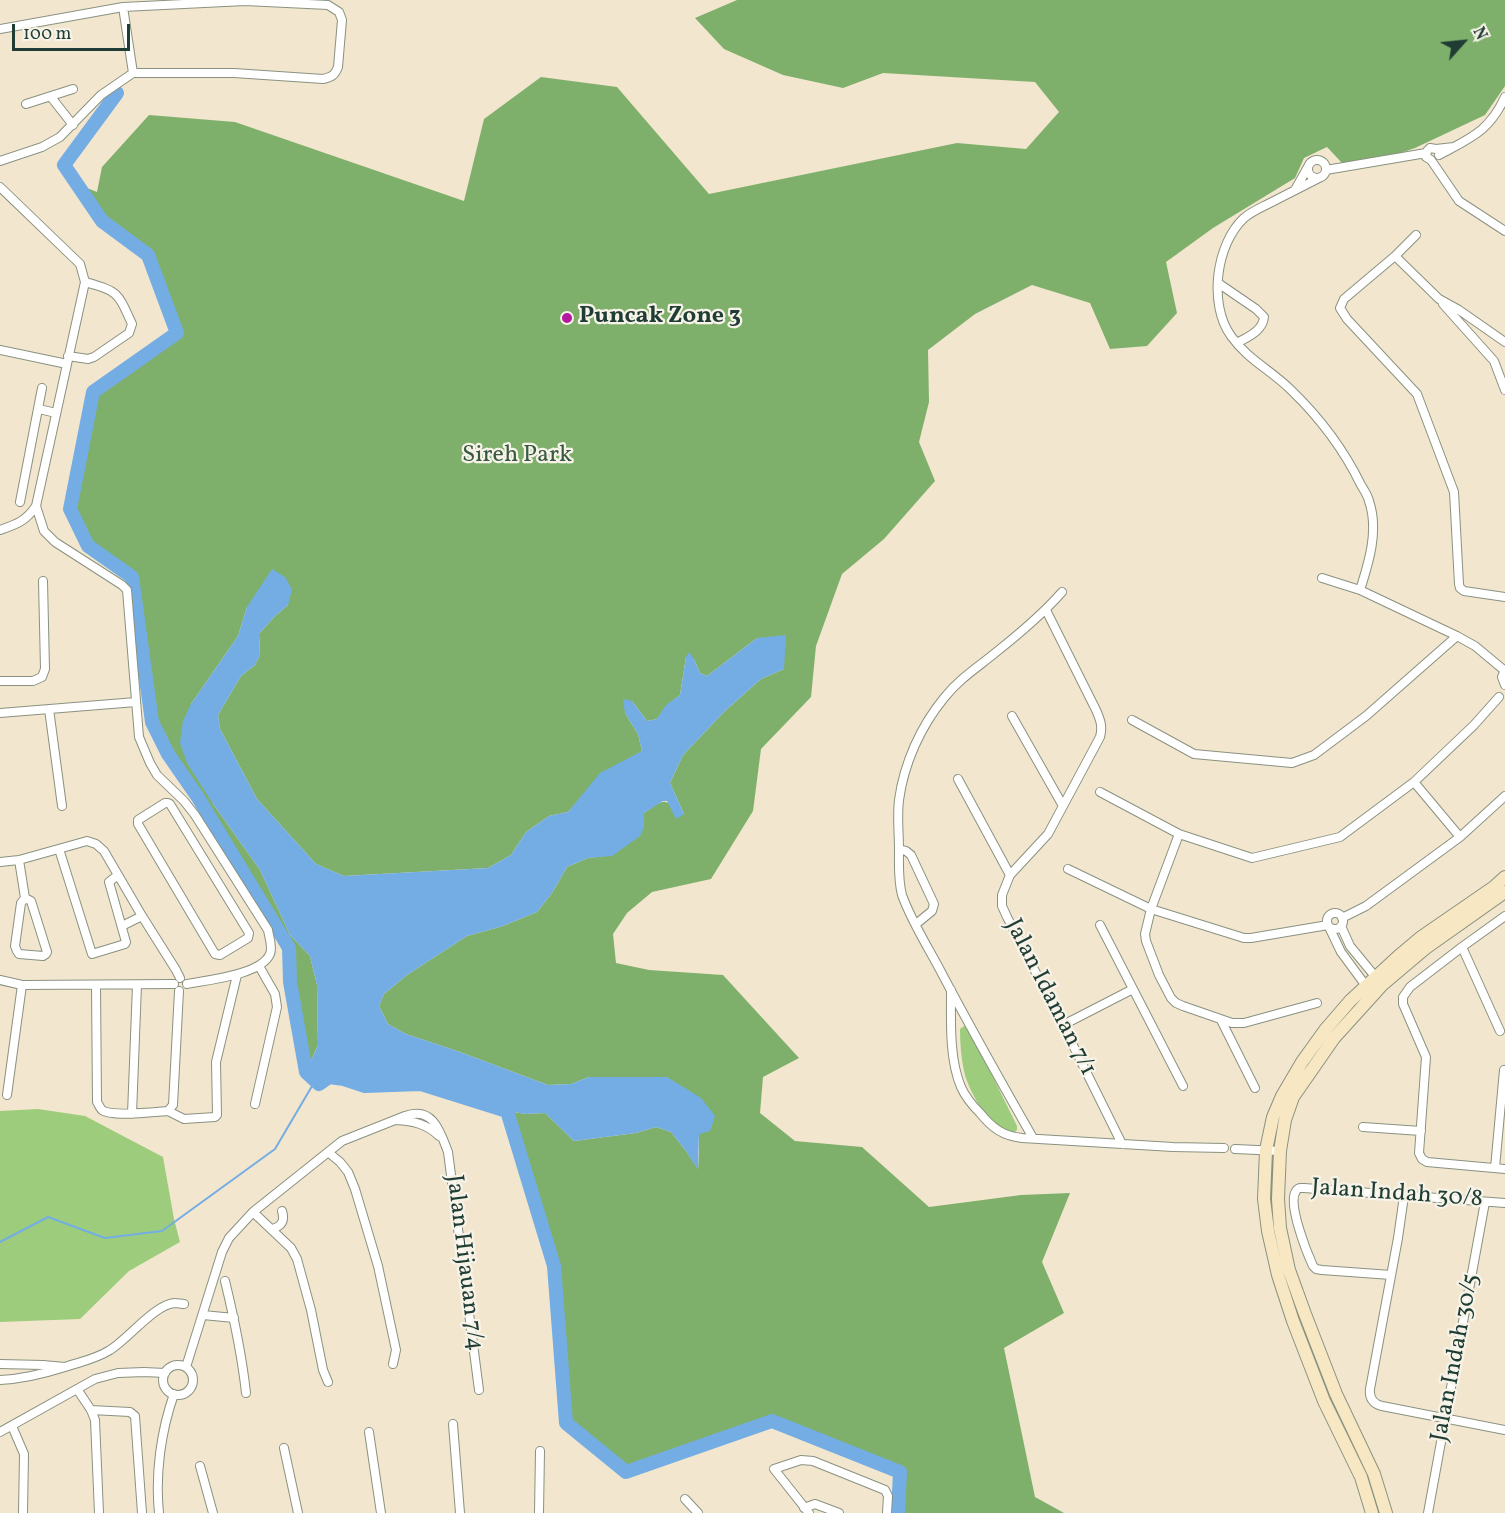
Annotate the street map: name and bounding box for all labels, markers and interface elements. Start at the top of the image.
scale bar [15,12,134,50]
north arrow [1433,12,1493,72]
text: 100 m [23,22,72,47]
text: N [1467,24,1491,44]
place label: Puncak Zone 3 [579,304,741,332]
marker: Puncak Zone 3 [560,311,574,325]
park label: Sireh Park [462,443,572,471]
street label: Jalan Idaman 7/1 [997,915,1101,1081]
street label: Jalan Hijauan 7/4 [438,1173,488,1353]
street label: Jalan Indah 30/8 [1310,1175,1484,1215]
street label: Jalan Indah 30/5 [1427,1271,1487,1445]

